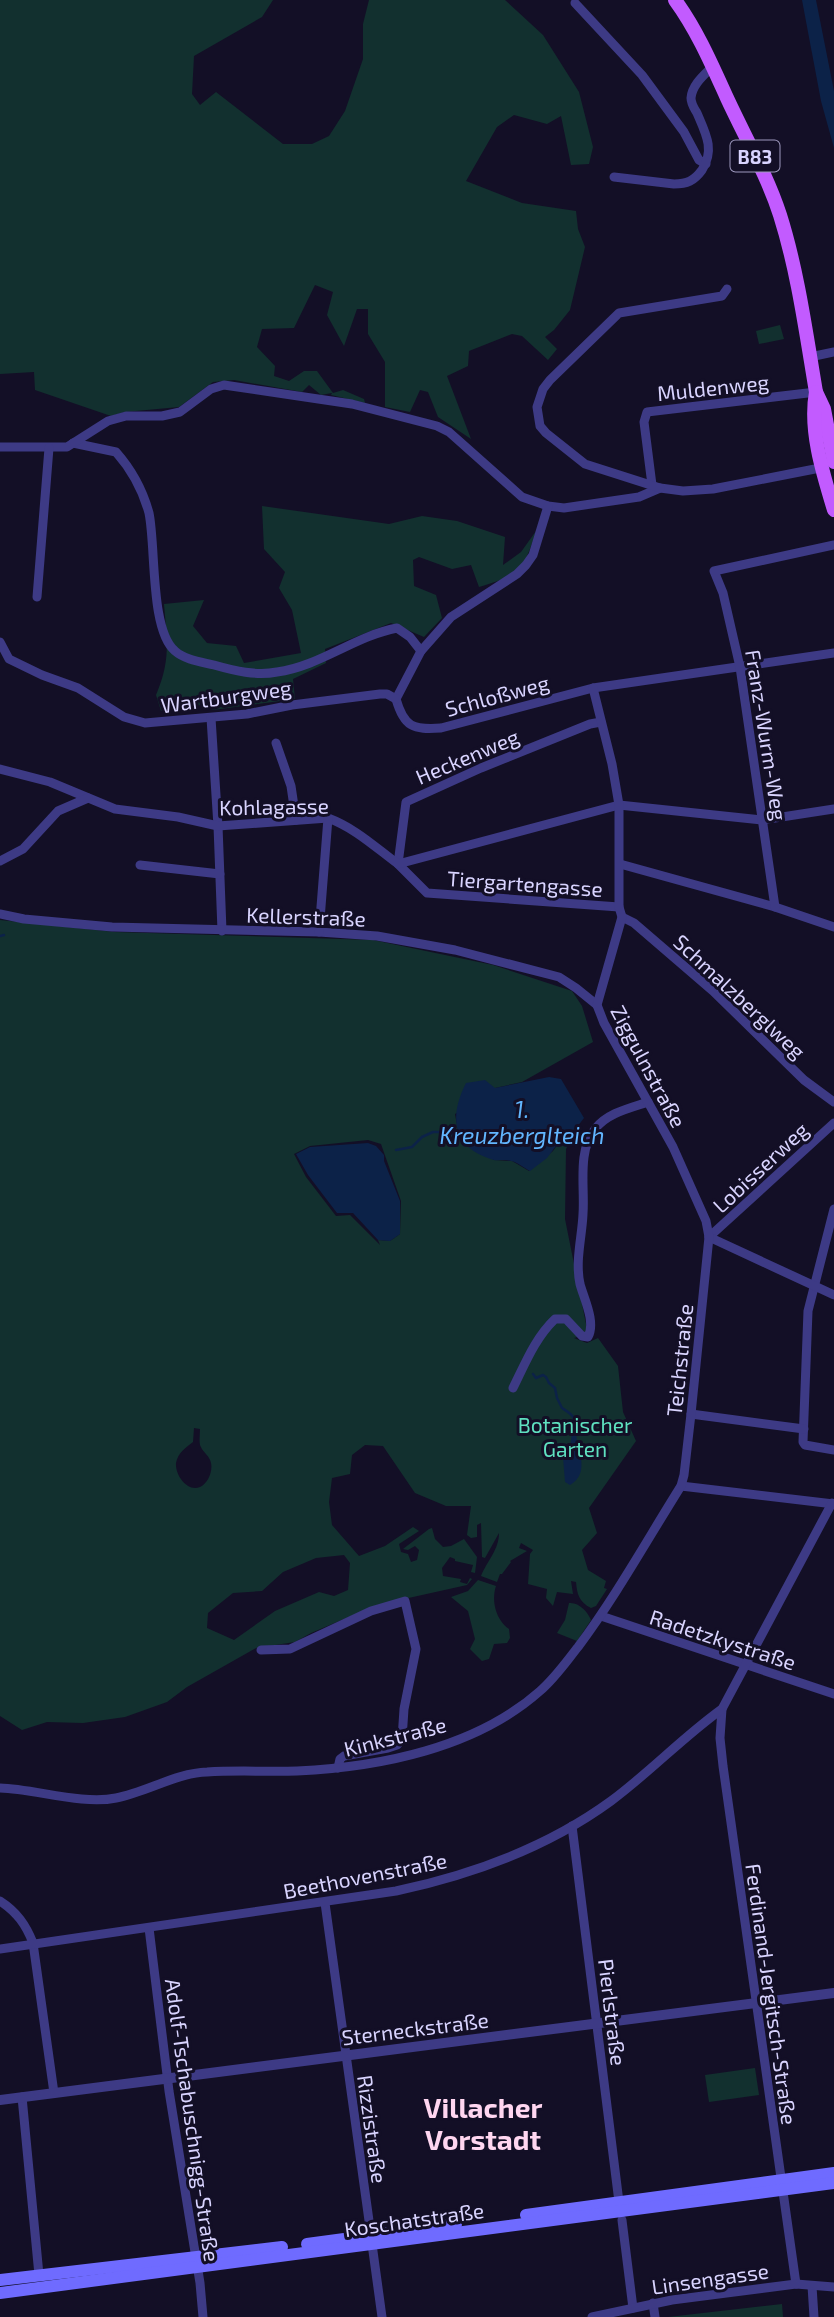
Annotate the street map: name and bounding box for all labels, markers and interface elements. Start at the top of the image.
road number: B83 [730,140,780,172]
street label: Muldenweg [656,369,770,405]
street label: Franz-Wurm-Weg [741,648,793,823]
street label: Schloßweg [442,669,552,721]
street label: Wartburgweg [159,674,293,718]
street label: Heckenweg [412,723,523,789]
street label: Kohlagasse [219,793,329,819]
street label: Tiergartengasse [446,865,604,901]
street label: Kellerstraße [246,901,366,931]
street label: Schmalzberglweg [669,929,811,1064]
street label: Ziggulnstraße [606,1001,692,1131]
water label: 1. Kreuzberglteich [440,1095,604,1149]
street label: Lobisserweg [707,1116,813,1217]
street label: Teichstraße [661,1303,697,1417]
park label: Botanischer Garten [518,1412,633,1461]
street label: Radetzkystraße [647,1604,799,1674]
street label: Kinkstraße [341,1711,449,1761]
street label: Beethovenstraße [281,1847,449,1903]
street label: Ferdinand-Jergitsch-Straße [741,1862,803,2126]
street label: Pierlstraße [594,1957,632,2067]
street label: Adolf-Tschabuschnigg-Straße [161,1977,225,2263]
street label: Sterneckstraße [340,2007,490,2049]
street label: Rizzistraße [353,2073,393,2185]
district label: Villacher Vorstadt [424,2090,542,2156]
street label: Koschatstraße [343,2197,485,2241]
street label: Linsengasse [650,2257,770,2299]

